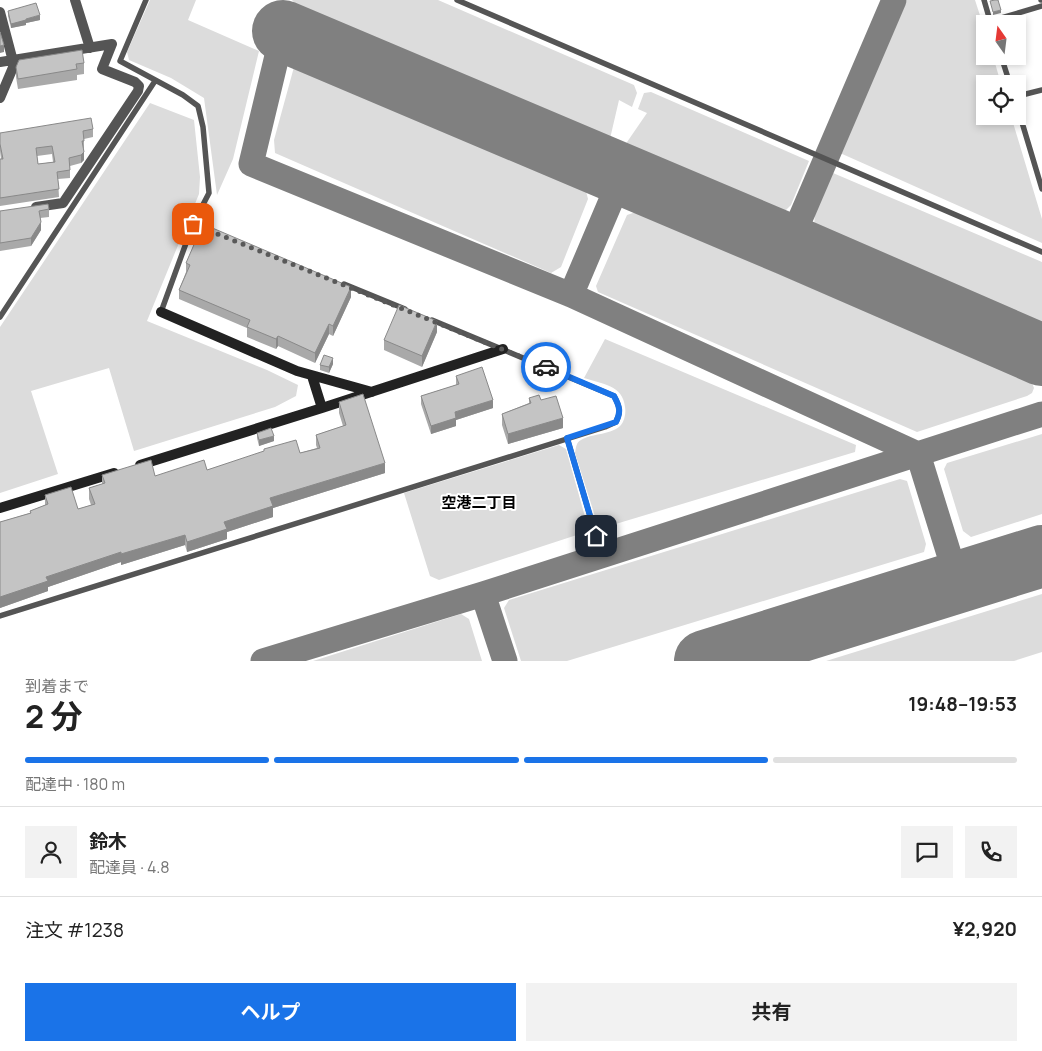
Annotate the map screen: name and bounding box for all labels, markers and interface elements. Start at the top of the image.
north arrow [976,15,1026,65]
map controls [976,15,1026,125]
button: locate [976,75,1026,125]
pin [172,203,214,245]
icon: bag [179,210,207,238]
courier [521,342,571,392]
icon: car [532,353,560,381]
district label: 空港二丁目 [441,492,517,513]
pin [575,515,617,557]
icon: home [582,522,610,550]
text: 到着まで [25,675,89,697]
text: 19:48–19:53 [908,691,1017,717]
text: 2 分 [25,694,82,738]
text: 配達中 · 180 m [25,773,125,795]
button: person [25,826,77,878]
button: chat [901,826,953,878]
button: phone [965,826,1017,878]
text: 鈴木 [89,828,127,854]
text: 配達員 · 4.8 [89,856,169,878]
text: ¥2,920 [953,916,1017,942]
text: 注文 #1238 [25,917,124,943]
button: ヘルプ [25,983,516,1041]
button: 共有 [526,983,1017,1041]

